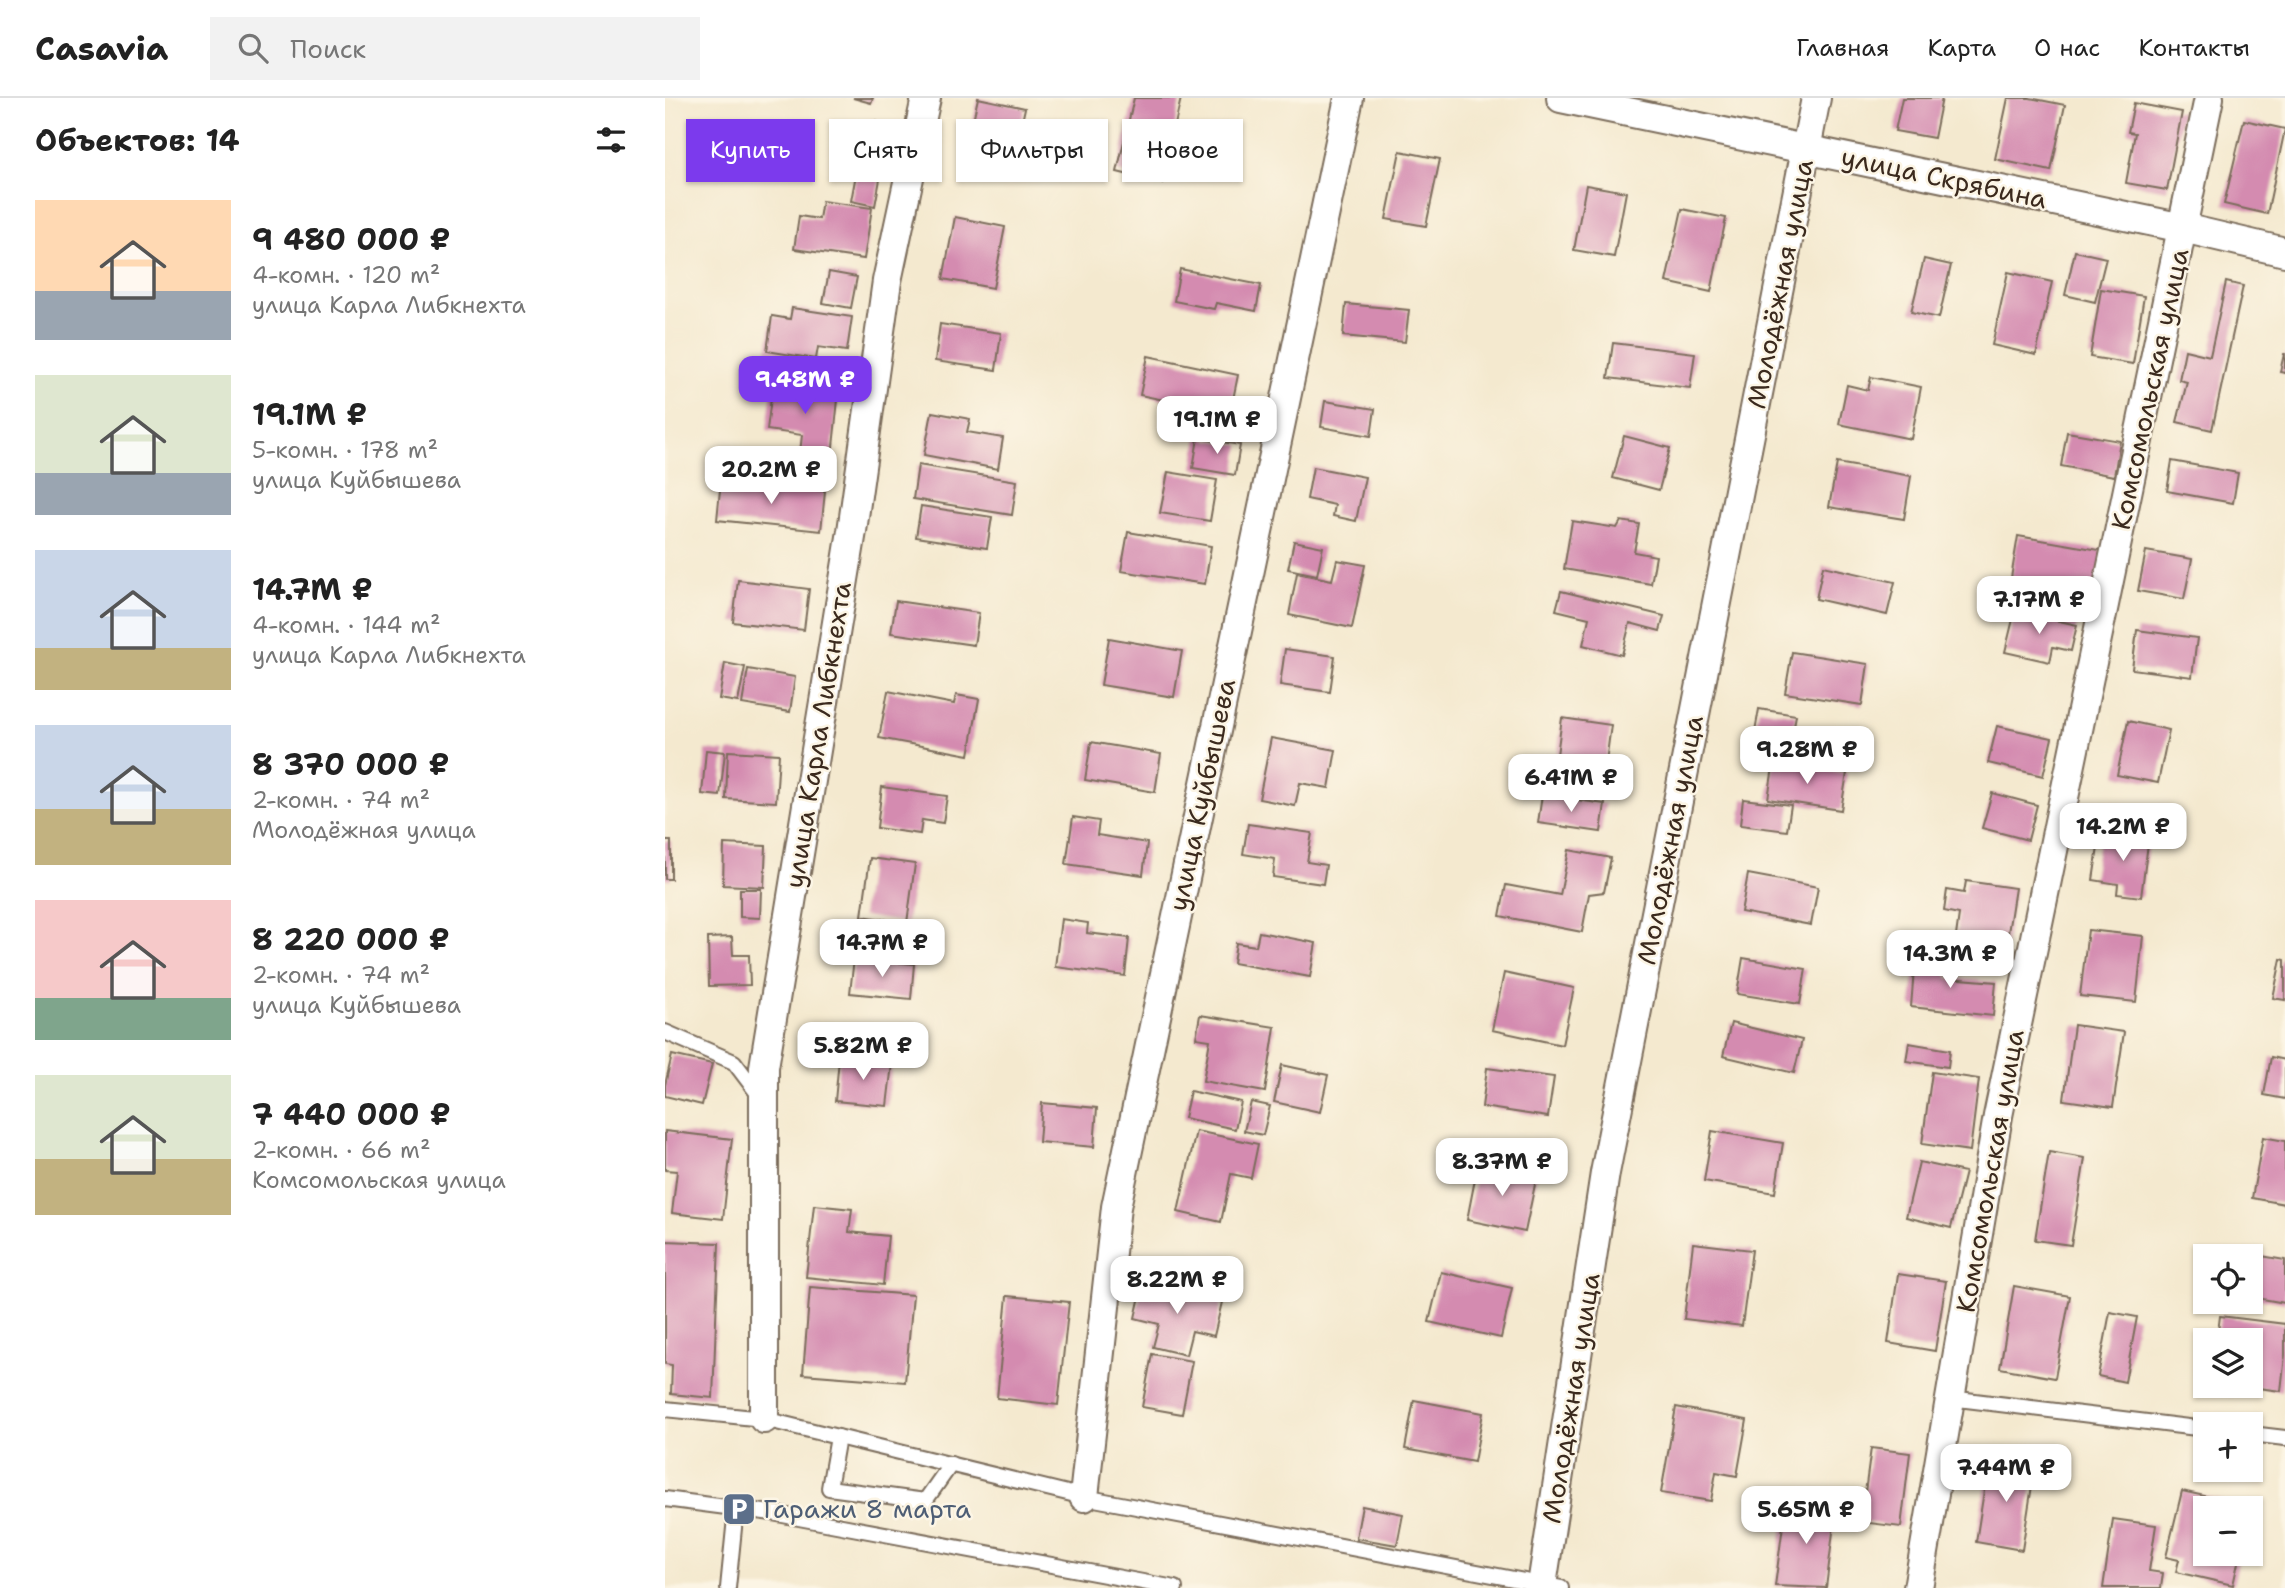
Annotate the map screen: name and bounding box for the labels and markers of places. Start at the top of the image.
pin: 9.48M ₽ [740,356,870,416]
pin: 19.1M ₽ [1152,396,1282,456]
pin: 20.2M ₽ [706,446,836,506]
pin: 7.17M ₽ [1974,576,2104,636]
pin: 9.28M ₽ [1742,726,1872,786]
pin: 6.41M ₽ [1506,754,1636,814]
pin: 14.2M ₽ [2058,804,2188,863]
pin: 14.7M ₽ [817,920,947,979]
pin: 14.3M ₽ [1885,930,2015,990]
pin: 5.82M ₽ [798,1023,928,1082]
pin: 8.37M ₽ [1437,1138,1567,1198]
pin: 8.22M ₽ [1112,1256,1242,1316]
pin: 7.44M ₽ [1941,1444,2071,1504]
pin: 5.65M ₽ [1741,1486,1871,1546]
parking icon: Гаражи 8 марта [720,1490,758,1528]
place label: Гаражи 8 марта [763,1491,971,1526]

